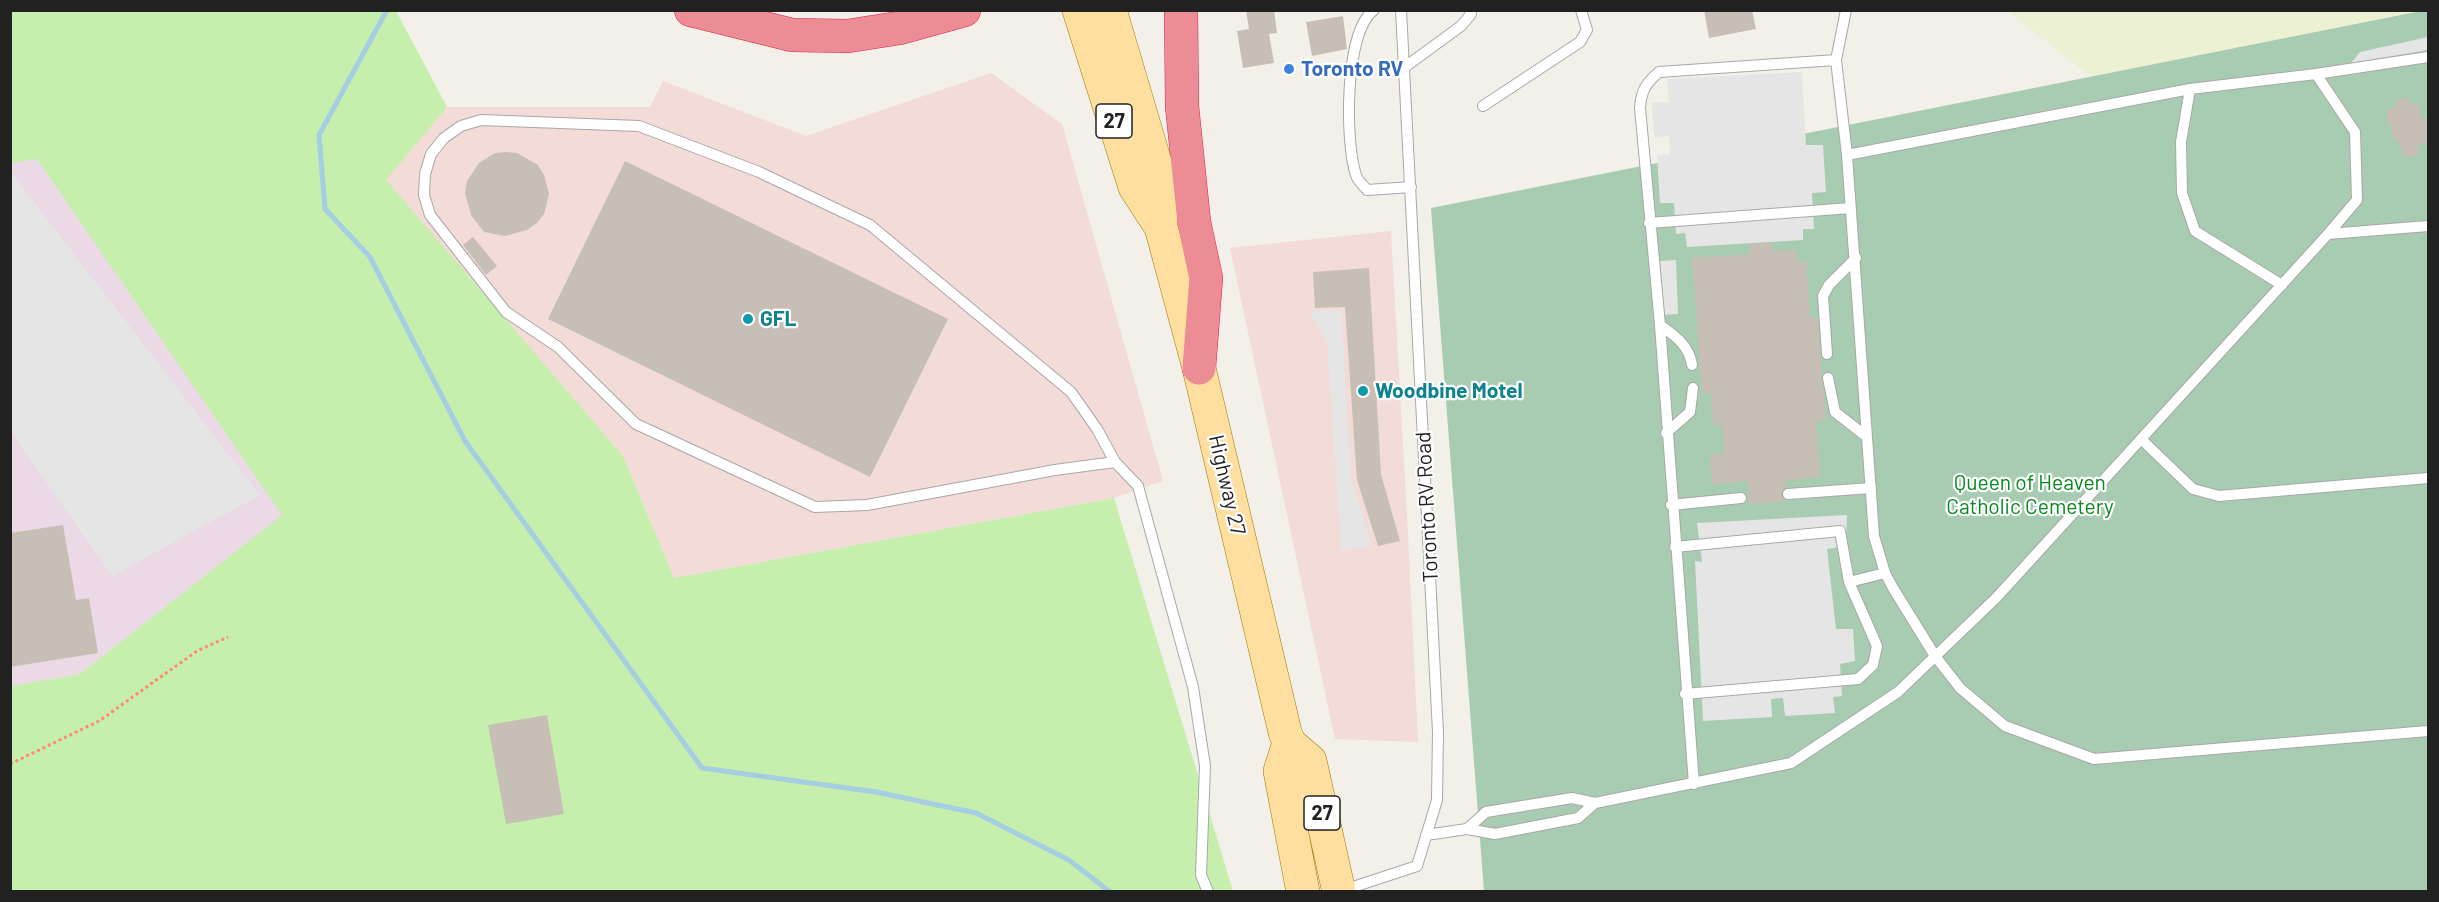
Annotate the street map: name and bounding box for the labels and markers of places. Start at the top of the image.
place label: Toronto RV [1301,56,1403,82]
marker: Toronto RV [1282,62,1296,76]
place label: GFL [760,306,797,332]
marker: GFL [741,312,755,326]
place label: Woodbine Motel [1375,378,1523,404]
marker: Woodbine Motel [1356,384,1370,398]

